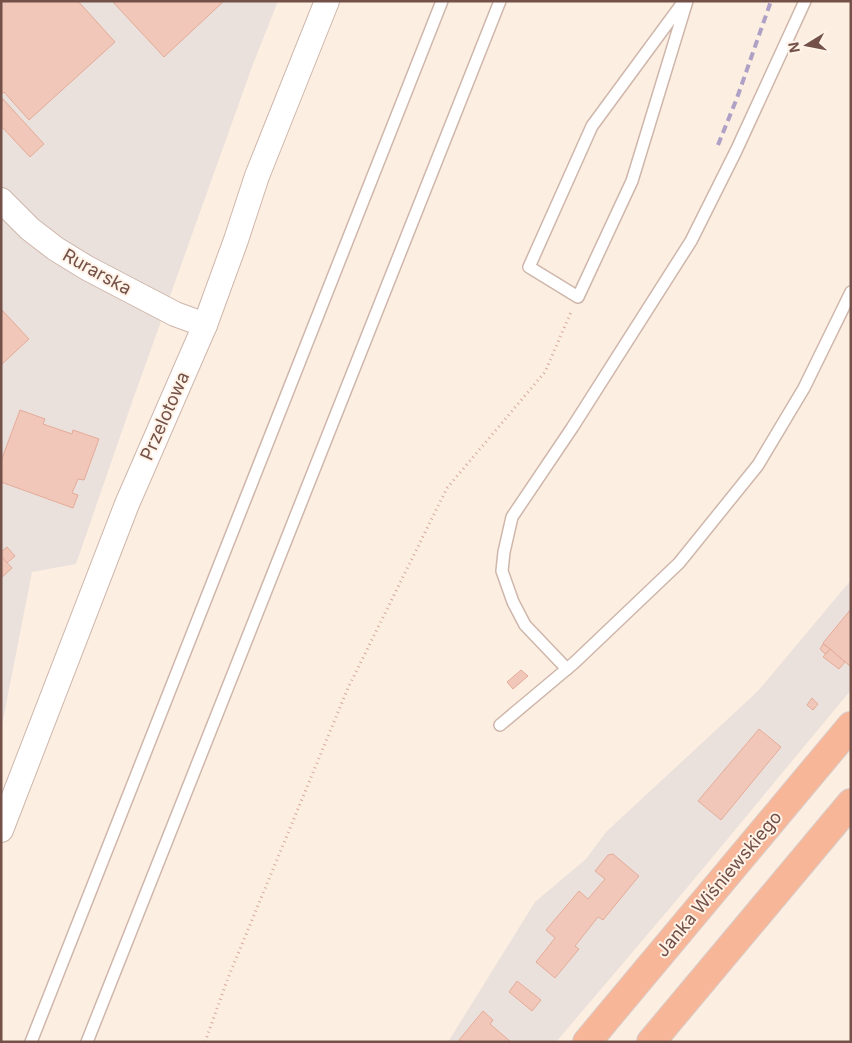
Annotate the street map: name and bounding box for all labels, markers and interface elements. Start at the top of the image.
north arrow [782,20,832,70]
text: N [784,41,803,54]
street label: Rurarska [59,244,135,299]
street label: Przelotowa [136,368,193,463]
street label: Janka Wiśniewskiego [652,807,786,961]

